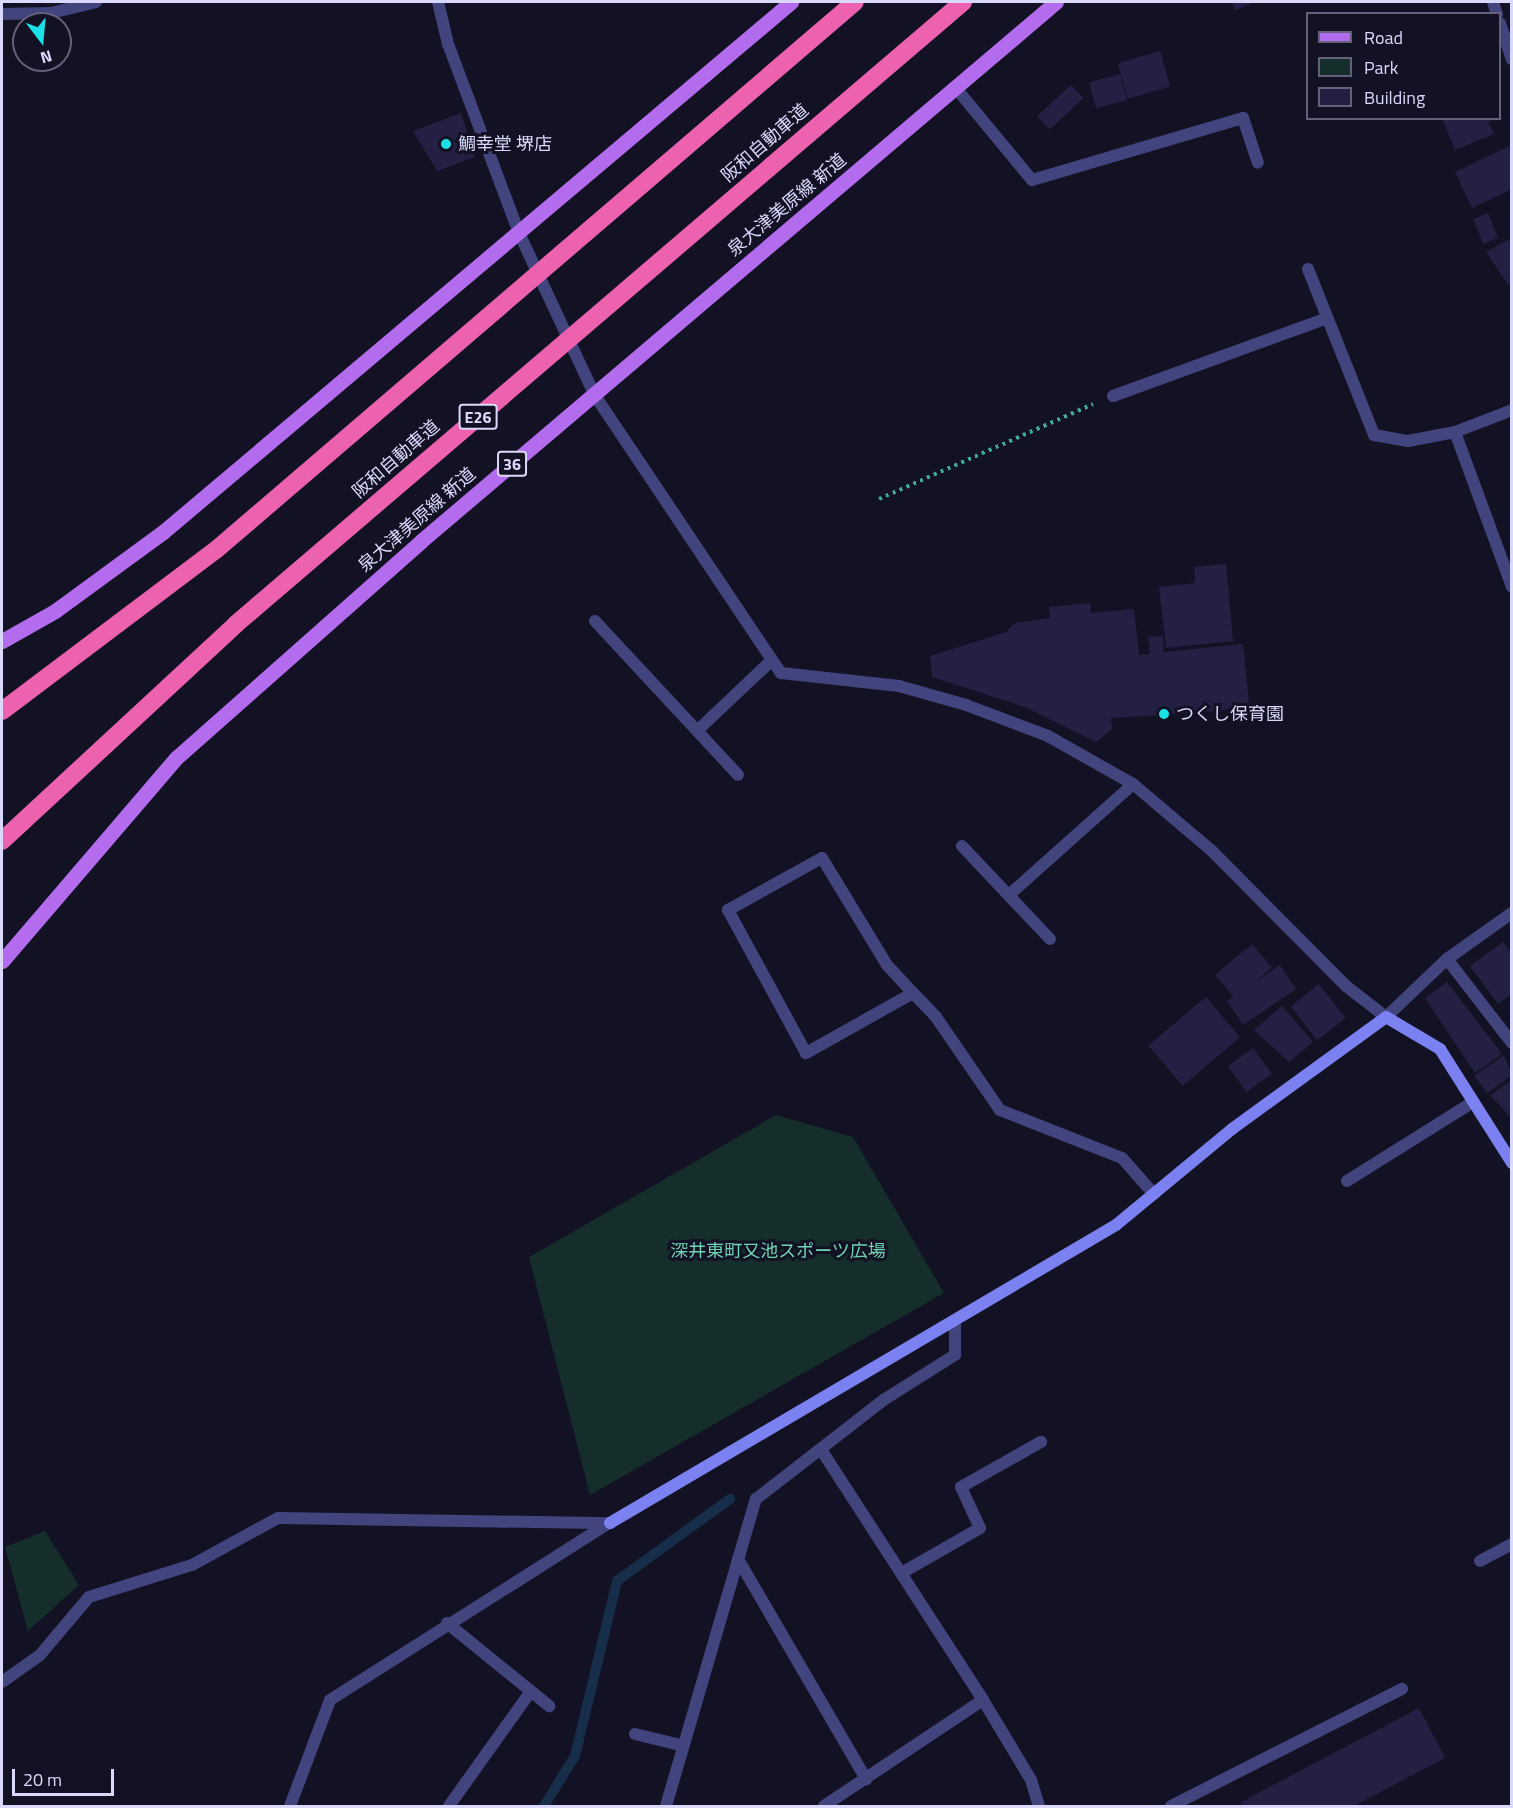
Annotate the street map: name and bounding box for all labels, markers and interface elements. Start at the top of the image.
north arrow [12,12,72,72]
legend [1306,12,1501,120]
text: Road [1364,24,1403,51]
text: N [38,44,55,70]
text: Park [1364,54,1398,81]
text: Building [1364,84,1425,111]
street label: 阪和自動車道 [717,99,813,187]
place label: 鯛幸堂 堺店 [458,133,552,155]
marker: 鯛幸堂 堺店 [439,137,453,151]
street label: 泉大津美原線 新道 [723,149,851,261]
road number: E26 [458,404,498,430]
street label: 阪和自動車道 [348,415,444,503]
road number: 36 [497,451,527,477]
street label: 泉大津美原線 新道 [354,463,480,577]
place label: つくし保育園 [1176,703,1284,725]
marker: つくし保育園 [1157,707,1171,721]
park label: 深井東町又池スポーツ広場 [670,1240,886,1262]
scale bar [15,1757,117,1795]
text: 20 m [23,1766,62,1793]

